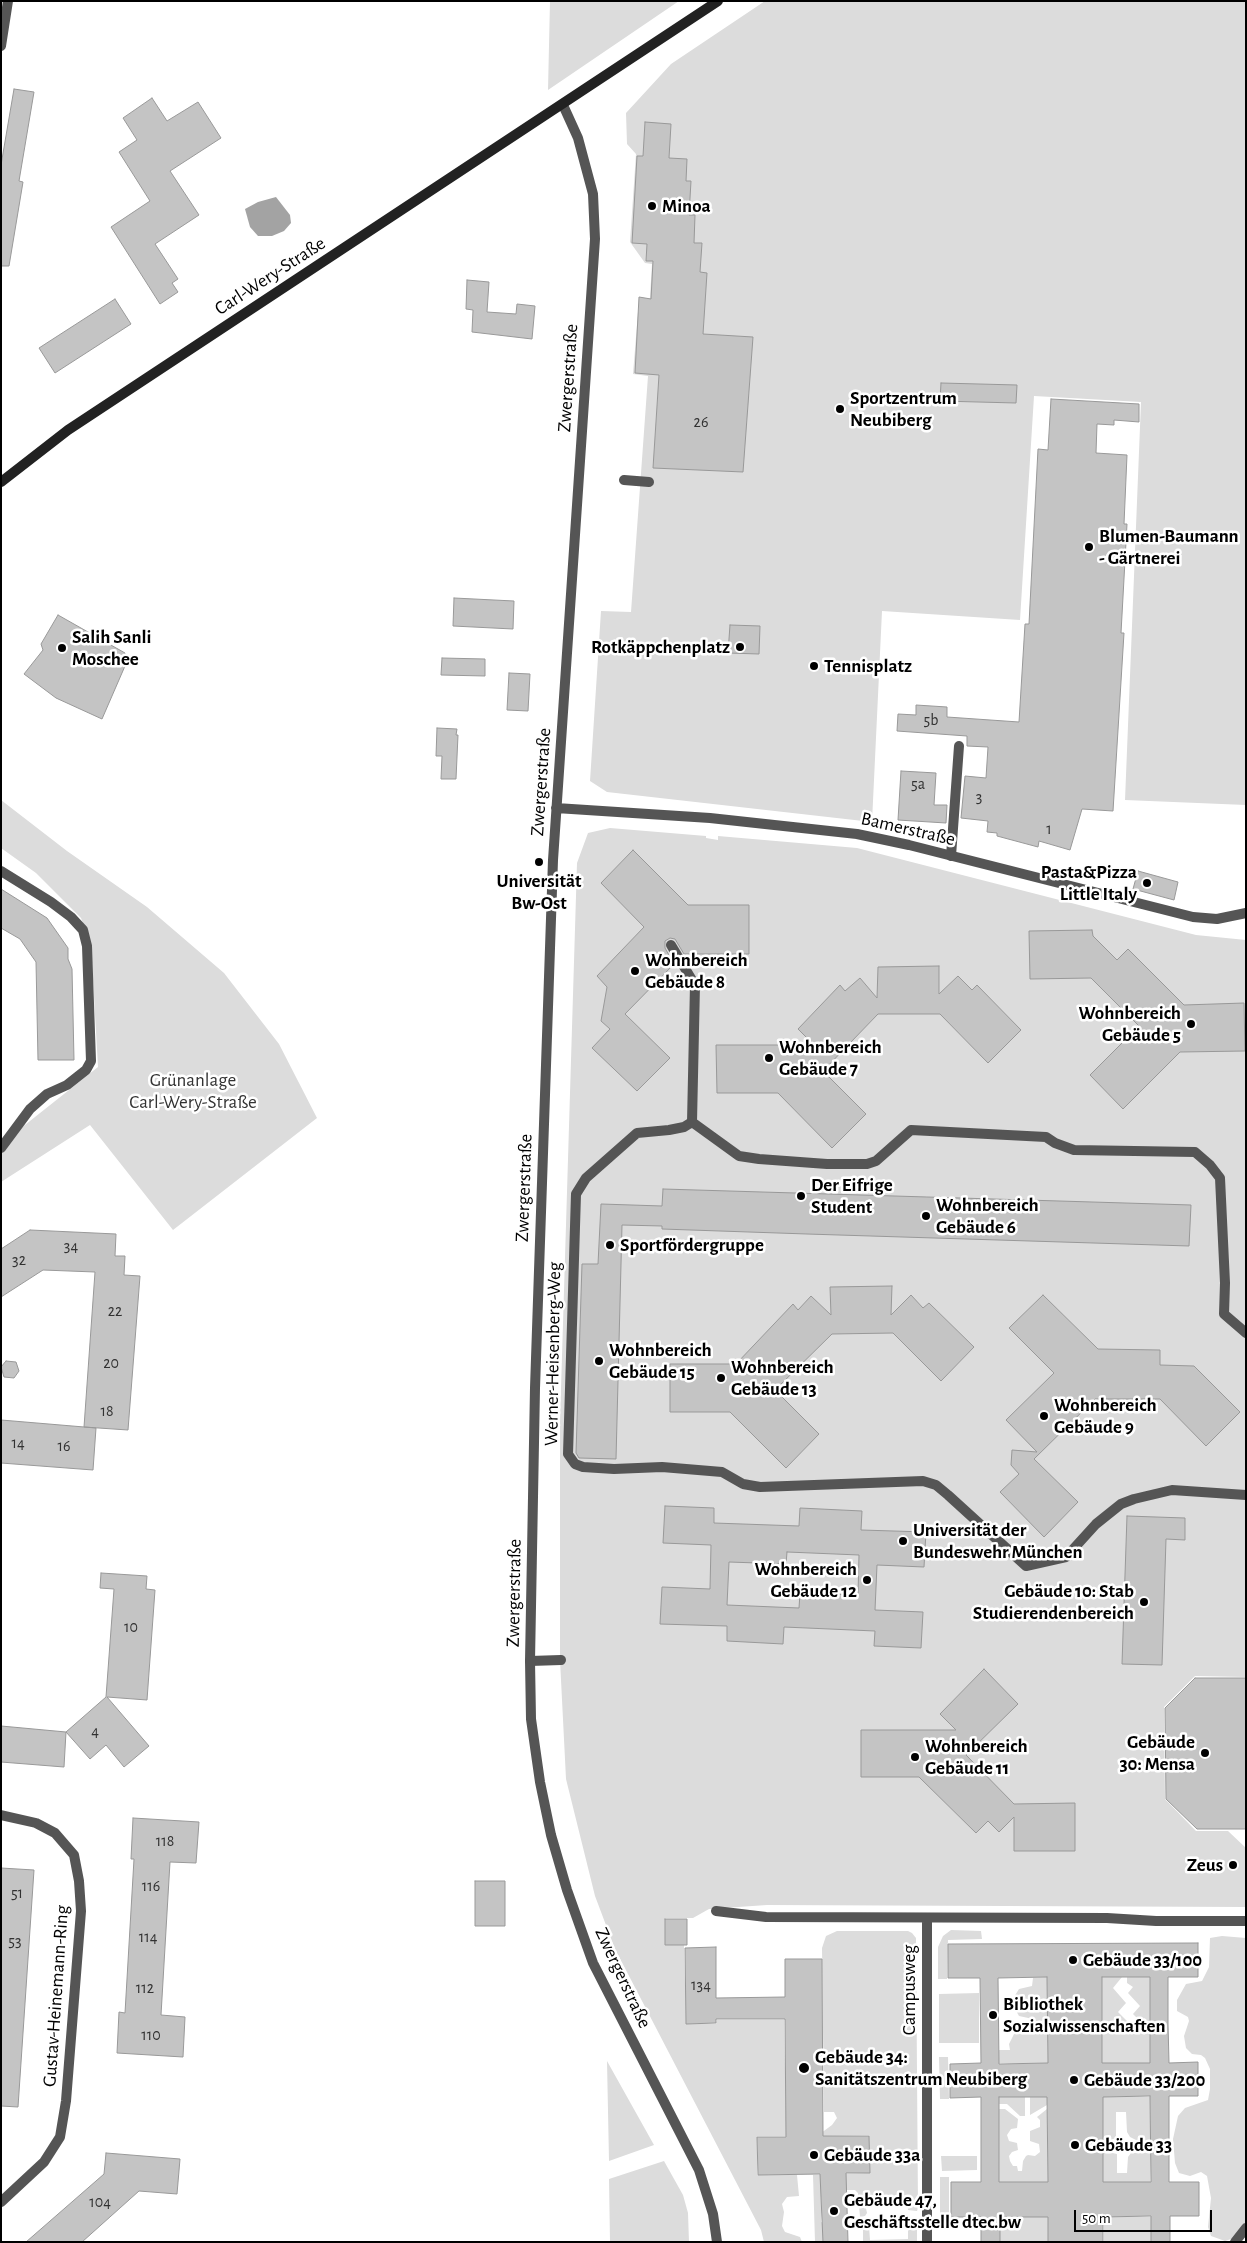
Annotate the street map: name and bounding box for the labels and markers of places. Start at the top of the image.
place label: Minoa [662,195,711,217]
marker: Minoa [646,200,658,212]
place label: Sportzentrum Neubiberg [850,387,957,431]
marker: Sportzentrum Neubiberg [834,403,846,415]
place label: Blumen-Baumann - Gärtnerei [1099,525,1239,569]
marker: Blumen-Baumann - Gärtnerei [1083,541,1095,553]
place label: Salih Sanli Moschee [72,626,151,670]
place label: Rotkäppchenplatz [591,636,730,658]
marker: Rotkäppchenplatz [734,641,746,653]
marker: Salih Sanli Moschee [56,642,68,654]
place label: Tennisplatz [824,655,912,677]
marker: Tennisplatz [808,660,820,672]
marker: Universität Bw-Ost [533,856,545,868]
place label: Pasta&Pizza Little Italy [1041,861,1137,905]
place label: Universität Bw-Ost [497,870,581,914]
marker: Pasta&Pizza Little Italy [1141,877,1153,889]
place label: Wohnbereich Gebäude 8 [645,949,748,993]
marker: Wohnbereich Gebäude 8 [629,965,641,977]
place label: Wohnbereich Gebäude 5 [1078,1002,1181,1046]
marker: Wohnbereich Gebäude 5 [1185,1018,1197,1030]
place label: Wohnbereich Gebäude 7 [779,1036,882,1080]
marker: Wohnbereich Gebäude 7 [763,1052,775,1064]
place label: Der Eifrige Student [811,1174,893,1218]
marker: Der Eifrige Student [795,1190,807,1202]
place label: Wohnbereich Gebäude 6 [936,1194,1039,1238]
marker: Wohnbereich Gebäude 6 [920,1210,932,1222]
place label: Sportfördergruppe [620,1234,764,1256]
marker: Sportfördergruppe [604,1239,616,1251]
place label: Wohnbereich Gebäude 15 [609,1339,712,1383]
marker: Wohnbereich Gebäude 15 [593,1355,605,1367]
place label: Wohnbereich Gebäude 13 [731,1356,834,1400]
marker: Wohnbereich Gebäude 13 [715,1372,727,1384]
place label: Wohnbereich Gebäude 9 [1054,1394,1157,1438]
marker: Wohnbereich Gebäude 9 [1038,1410,1050,1422]
place label: Universität der Bundeswehr München [913,1519,1083,1563]
marker: Universität der Bundeswehr München [897,1535,909,1547]
place label: Wohnbereich Gebäude 12 [754,1558,857,1602]
marker: Wohnbereich Gebäude 12 [861,1574,873,1586]
place label: Gebäude 10: Stab Studierendenbereich [973,1580,1134,1624]
marker: Gebäude 10: Stab Studierendenbereich [1138,1596,1150,1608]
place label: Gebäude 30: Mensa [1119,1731,1195,1775]
place label: Wohnbereich Gebäude 11 [925,1735,1028,1779]
marker: Gebäude 30: Mensa [1199,1747,1211,1759]
marker: Wohnbereich Gebäude 11 [909,1751,921,1763]
place label: Zeus [1187,1854,1223,1876]
marker: Zeus [1227,1859,1239,1871]
place label: Gebäude 33/100 [1083,1949,1202,1971]
marker: Gebäude 33/100 [1067,1954,1079,1966]
place label: Bibliothek Sozialwissenschaften [1003,1993,1166,2037]
marker: Bibliothek Sozialwissenschaften [987,2009,999,2021]
place label: Gebäude 34: Sanitätszentrum Neubiberg [815,2046,1027,2090]
marker: Gebäude 34: Sanitätszentrum Neubiberg [797,2061,811,2075]
place label: Gebäude 33/200 [1084,2069,1205,2091]
marker: Gebäude 33/200 [1068,2074,1080,2086]
place label: Gebäude 33 [1085,2134,1172,2156]
marker: Gebäude 33 [1069,2139,1081,2151]
place label: Gebäude 33a [824,2144,920,2166]
marker: Gebäude 33a [808,2149,820,2161]
place label: Gebäude 47, Geschäftsstelle dtec.bw [844,2189,1021,2233]
marker: Gebäude 47, Geschäftsstelle dtec.bw [828,2205,840,2217]

